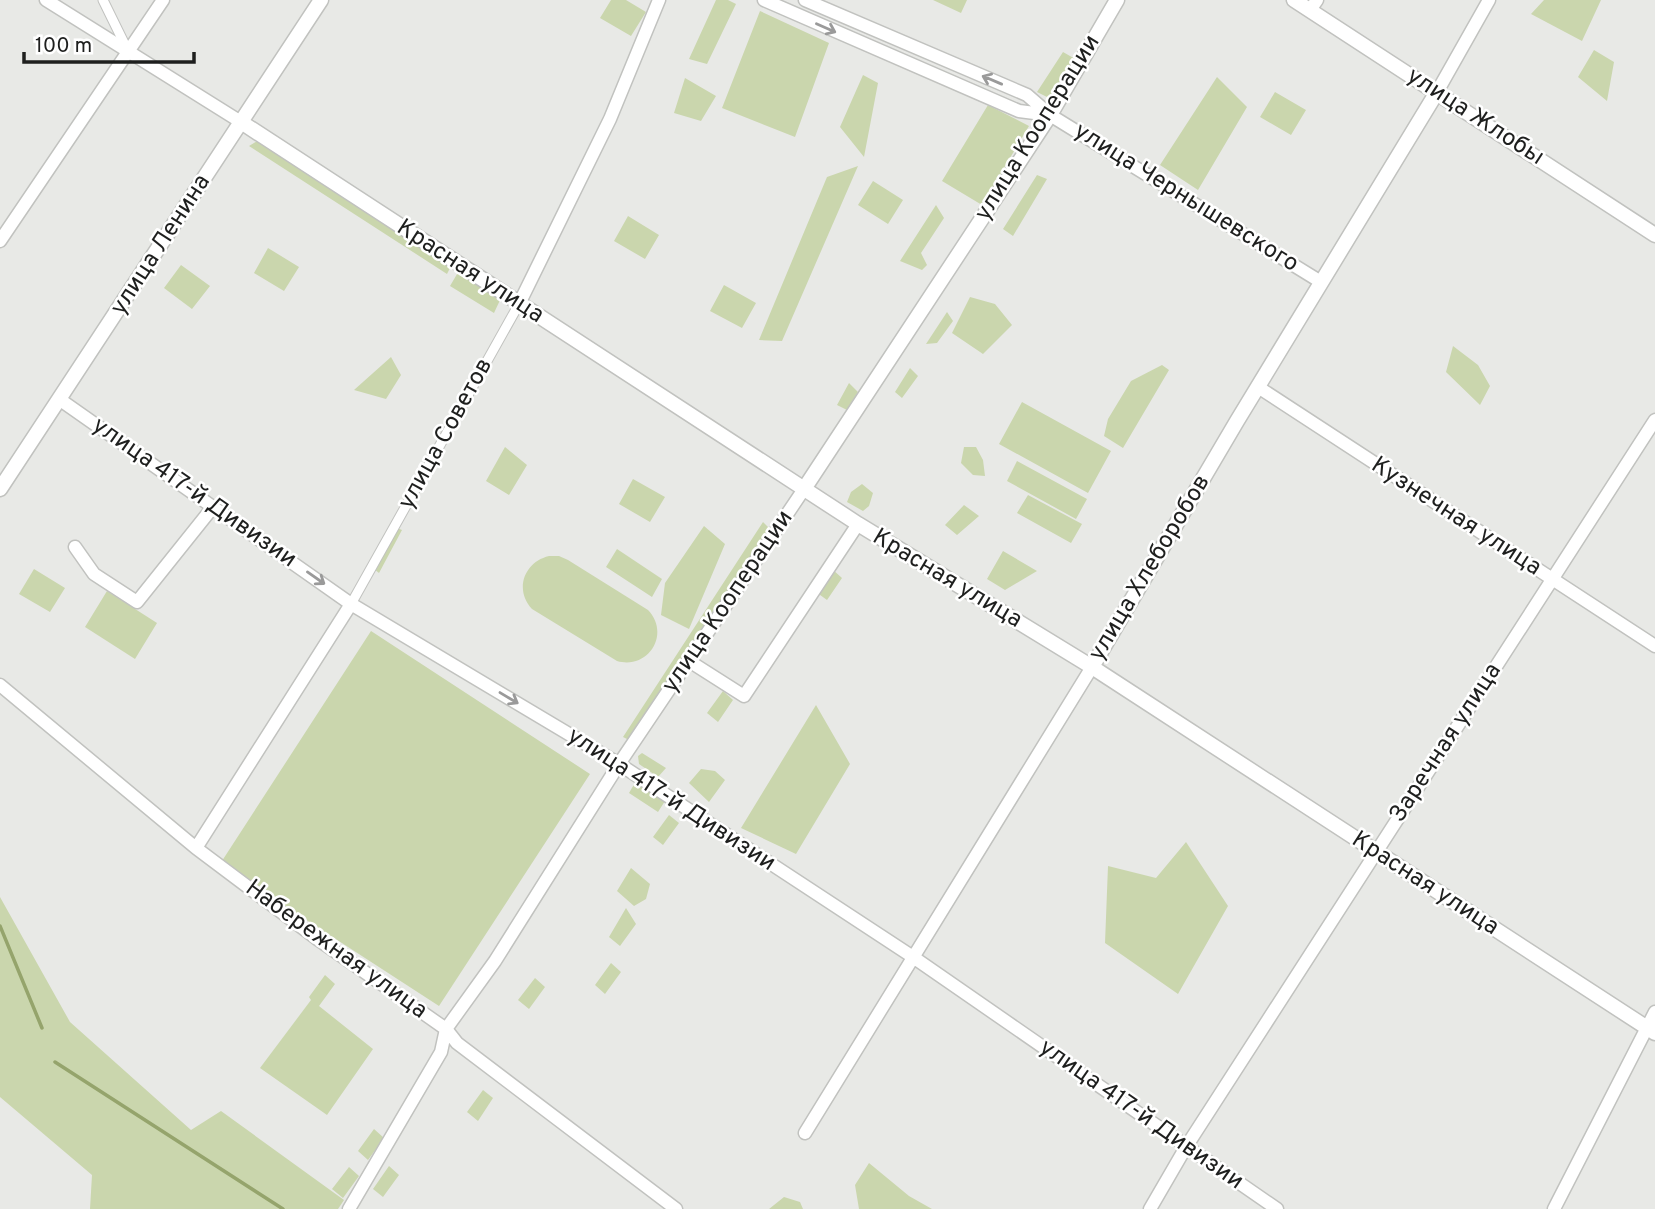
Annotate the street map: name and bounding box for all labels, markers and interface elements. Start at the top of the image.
scale bar [24,21,194,65]
one-way arrow [815,22,836,35]
street label: улица Кооперации [969,29,1107,227]
text: 100 m [35,33,92,60]
street label: улица Жлобы [1401,61,1549,173]
one-way arrow [982,73,1004,86]
street label: улица Чернышевского [1068,116,1304,280]
street label: улица Ленина [104,169,218,321]
street label: Красная улица [391,213,549,331]
street label: улица Советов [392,353,500,515]
street label: улица 417-й Дивизии [86,411,302,575]
street label: Кузнечная улица [1365,451,1547,583]
street label: улица Хлеборобов [1083,469,1217,667]
street label: улица Кооперации [656,505,800,699]
street label: Красная улица [867,522,1027,636]
one-way arrow [305,571,325,585]
street label: Заречная улица [1383,658,1509,828]
one-way arrow [498,691,518,705]
street label: улица 417-й Дивизии [561,721,781,879]
street label: Красная улица [1346,825,1504,943]
street label: Набережная улица [239,874,433,1026]
street label: улица 417-й Дивизии [1033,1033,1249,1197]

